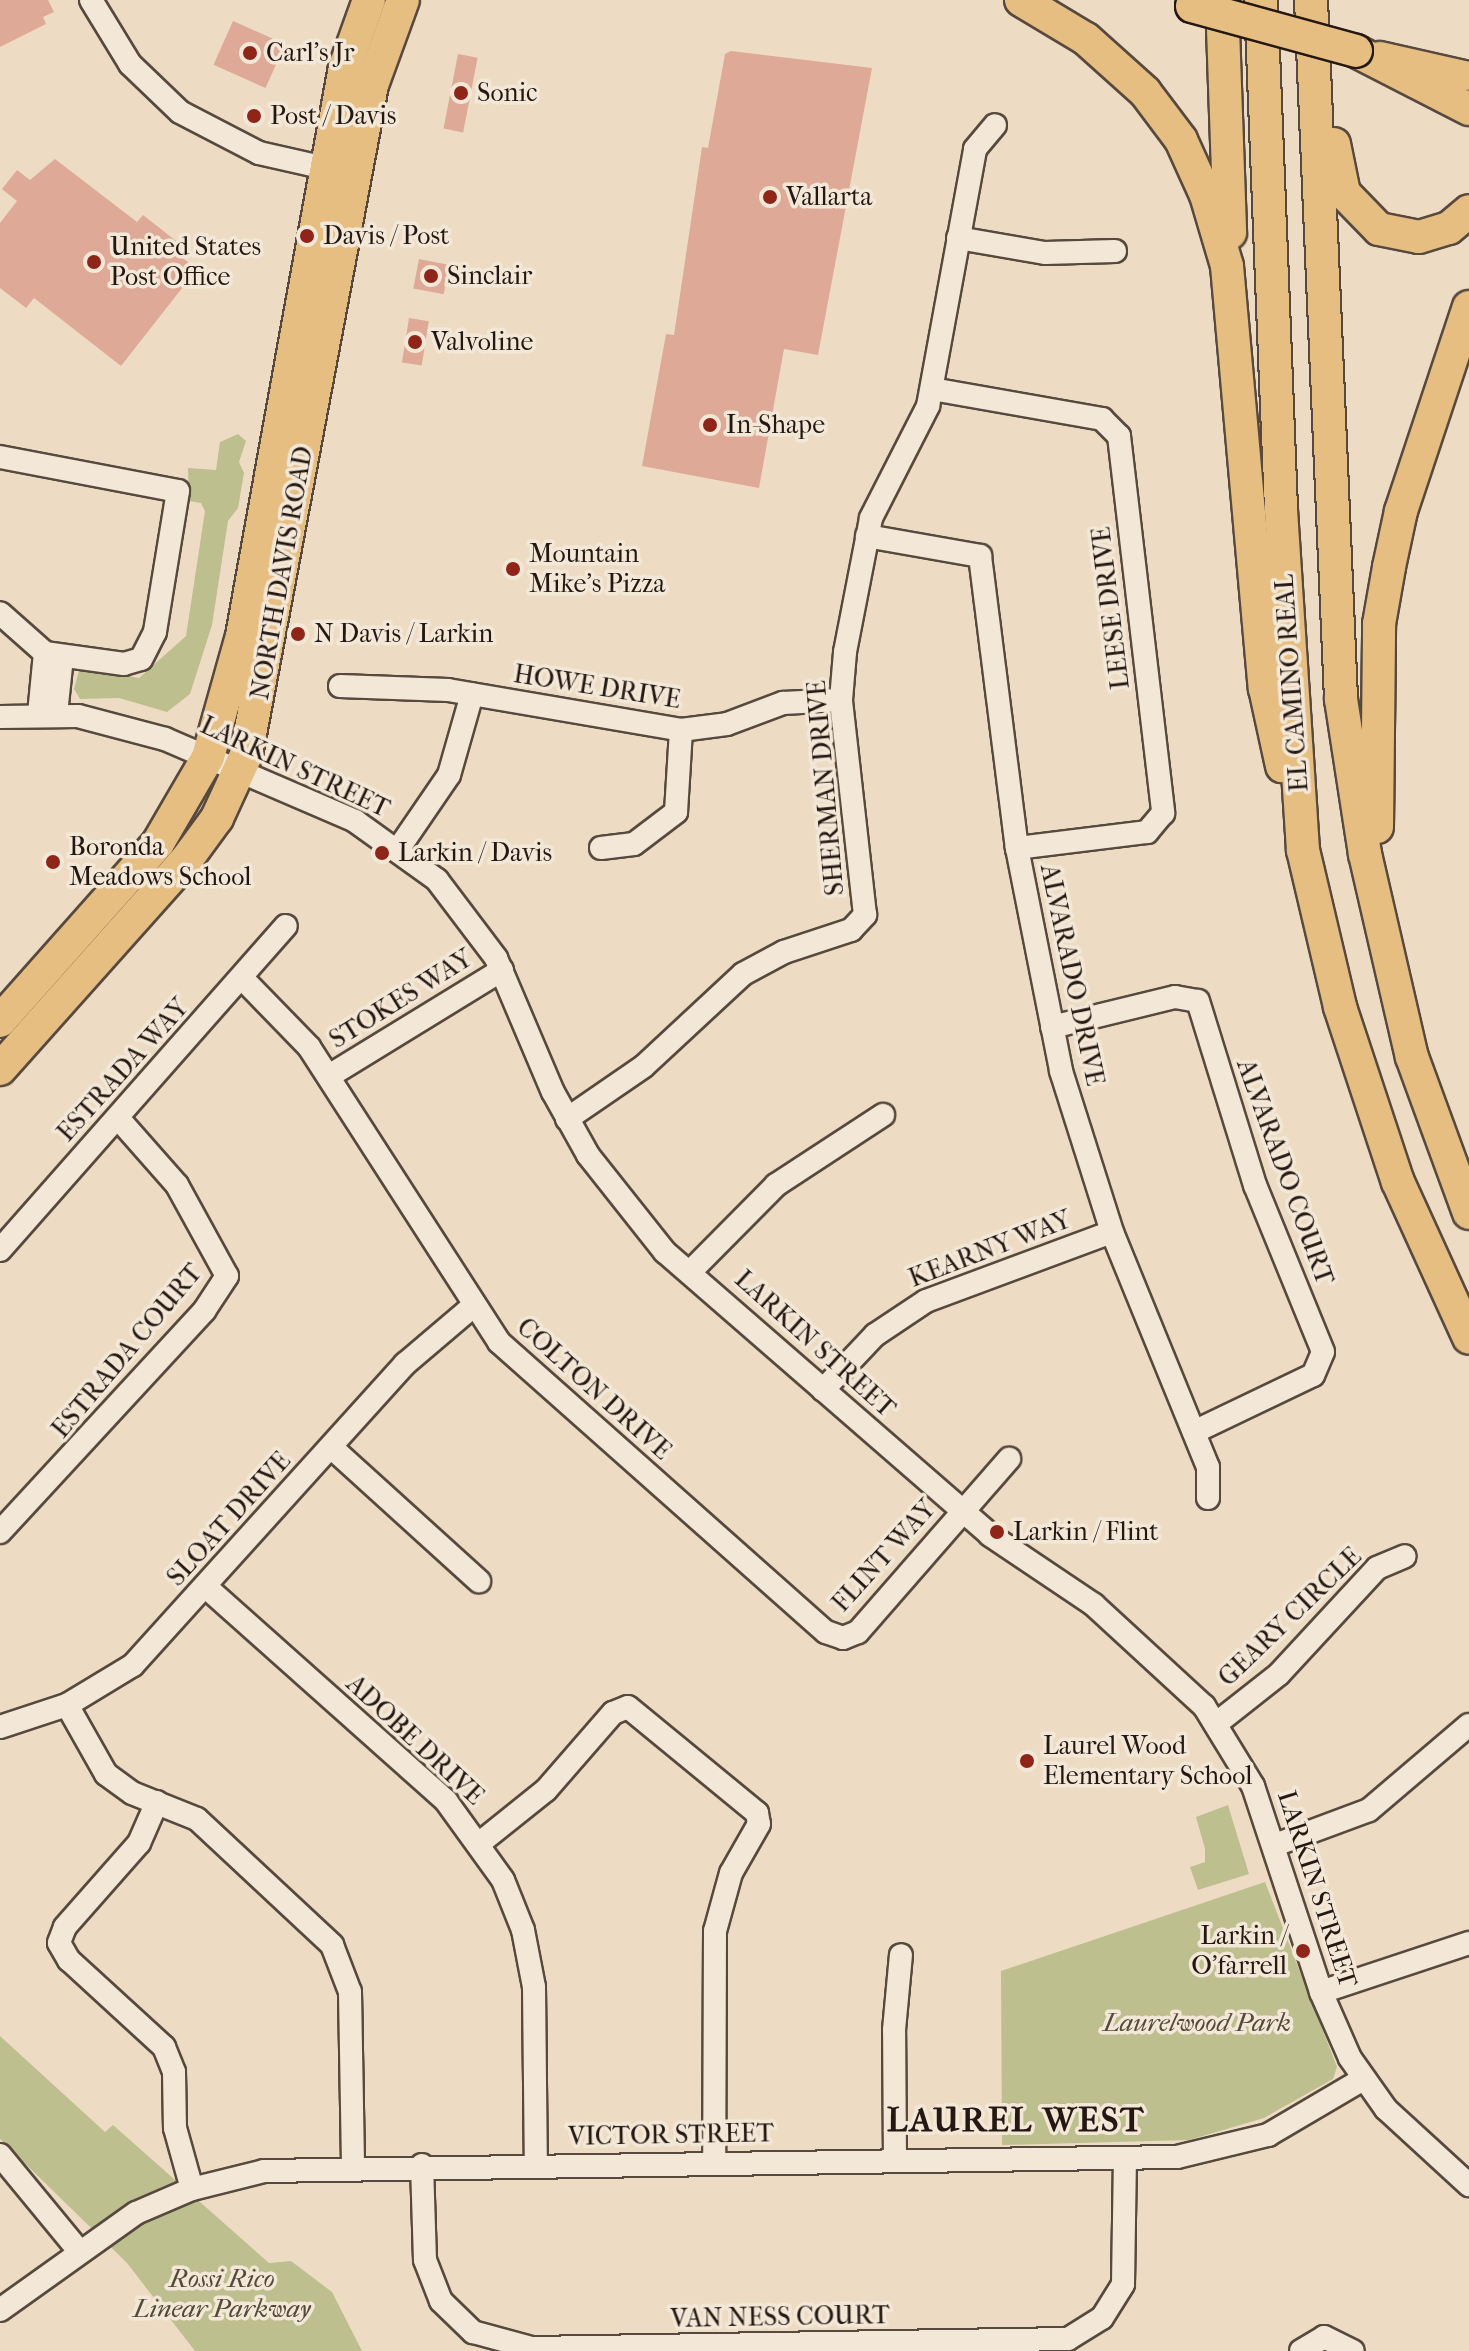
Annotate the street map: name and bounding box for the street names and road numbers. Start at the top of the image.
street label: NORTH DAVIS ROAD [244,444,320,702]
street label: LEESE DRIVE [1086,525,1136,691]
street label: EL CAMINO REAL [1269,573,1315,793]
street label: HOWE DRIVE [511,658,683,716]
street label: SHERMAN DRIVE [801,679,851,897]
street label: LARKIN STREET [195,709,395,825]
street label: ALVARADO DRIVE [1033,861,1111,1089]
street label: STOKES WAY [324,943,478,1055]
street label: ESTRADA WAY [51,992,195,1148]
street label: ALVARADO COURT [1230,1055,1340,1289]
street label: KEARNY WAY [904,1204,1076,1294]
street label: ESTRADA COURT [45,1258,209,1444]
street label: LARKIN STREET [728,1264,902,1424]
street label: COLTON DRIVE [510,1312,678,1466]
street label: SLOAT DRIVE [161,1445,297,1593]
street label: FLINT WAY [825,1493,943,1619]
street label: GEARY CIRCLE [1212,1541,1368,1693]
street label: ADOBE DRIVE [340,1668,490,1812]
street label: LARKIN STREET [1270,1787,1364,1991]
street label: VICTOR STREET [568,2118,774,2152]
street label: VAN NESS COURT [670,2299,890,2335]

